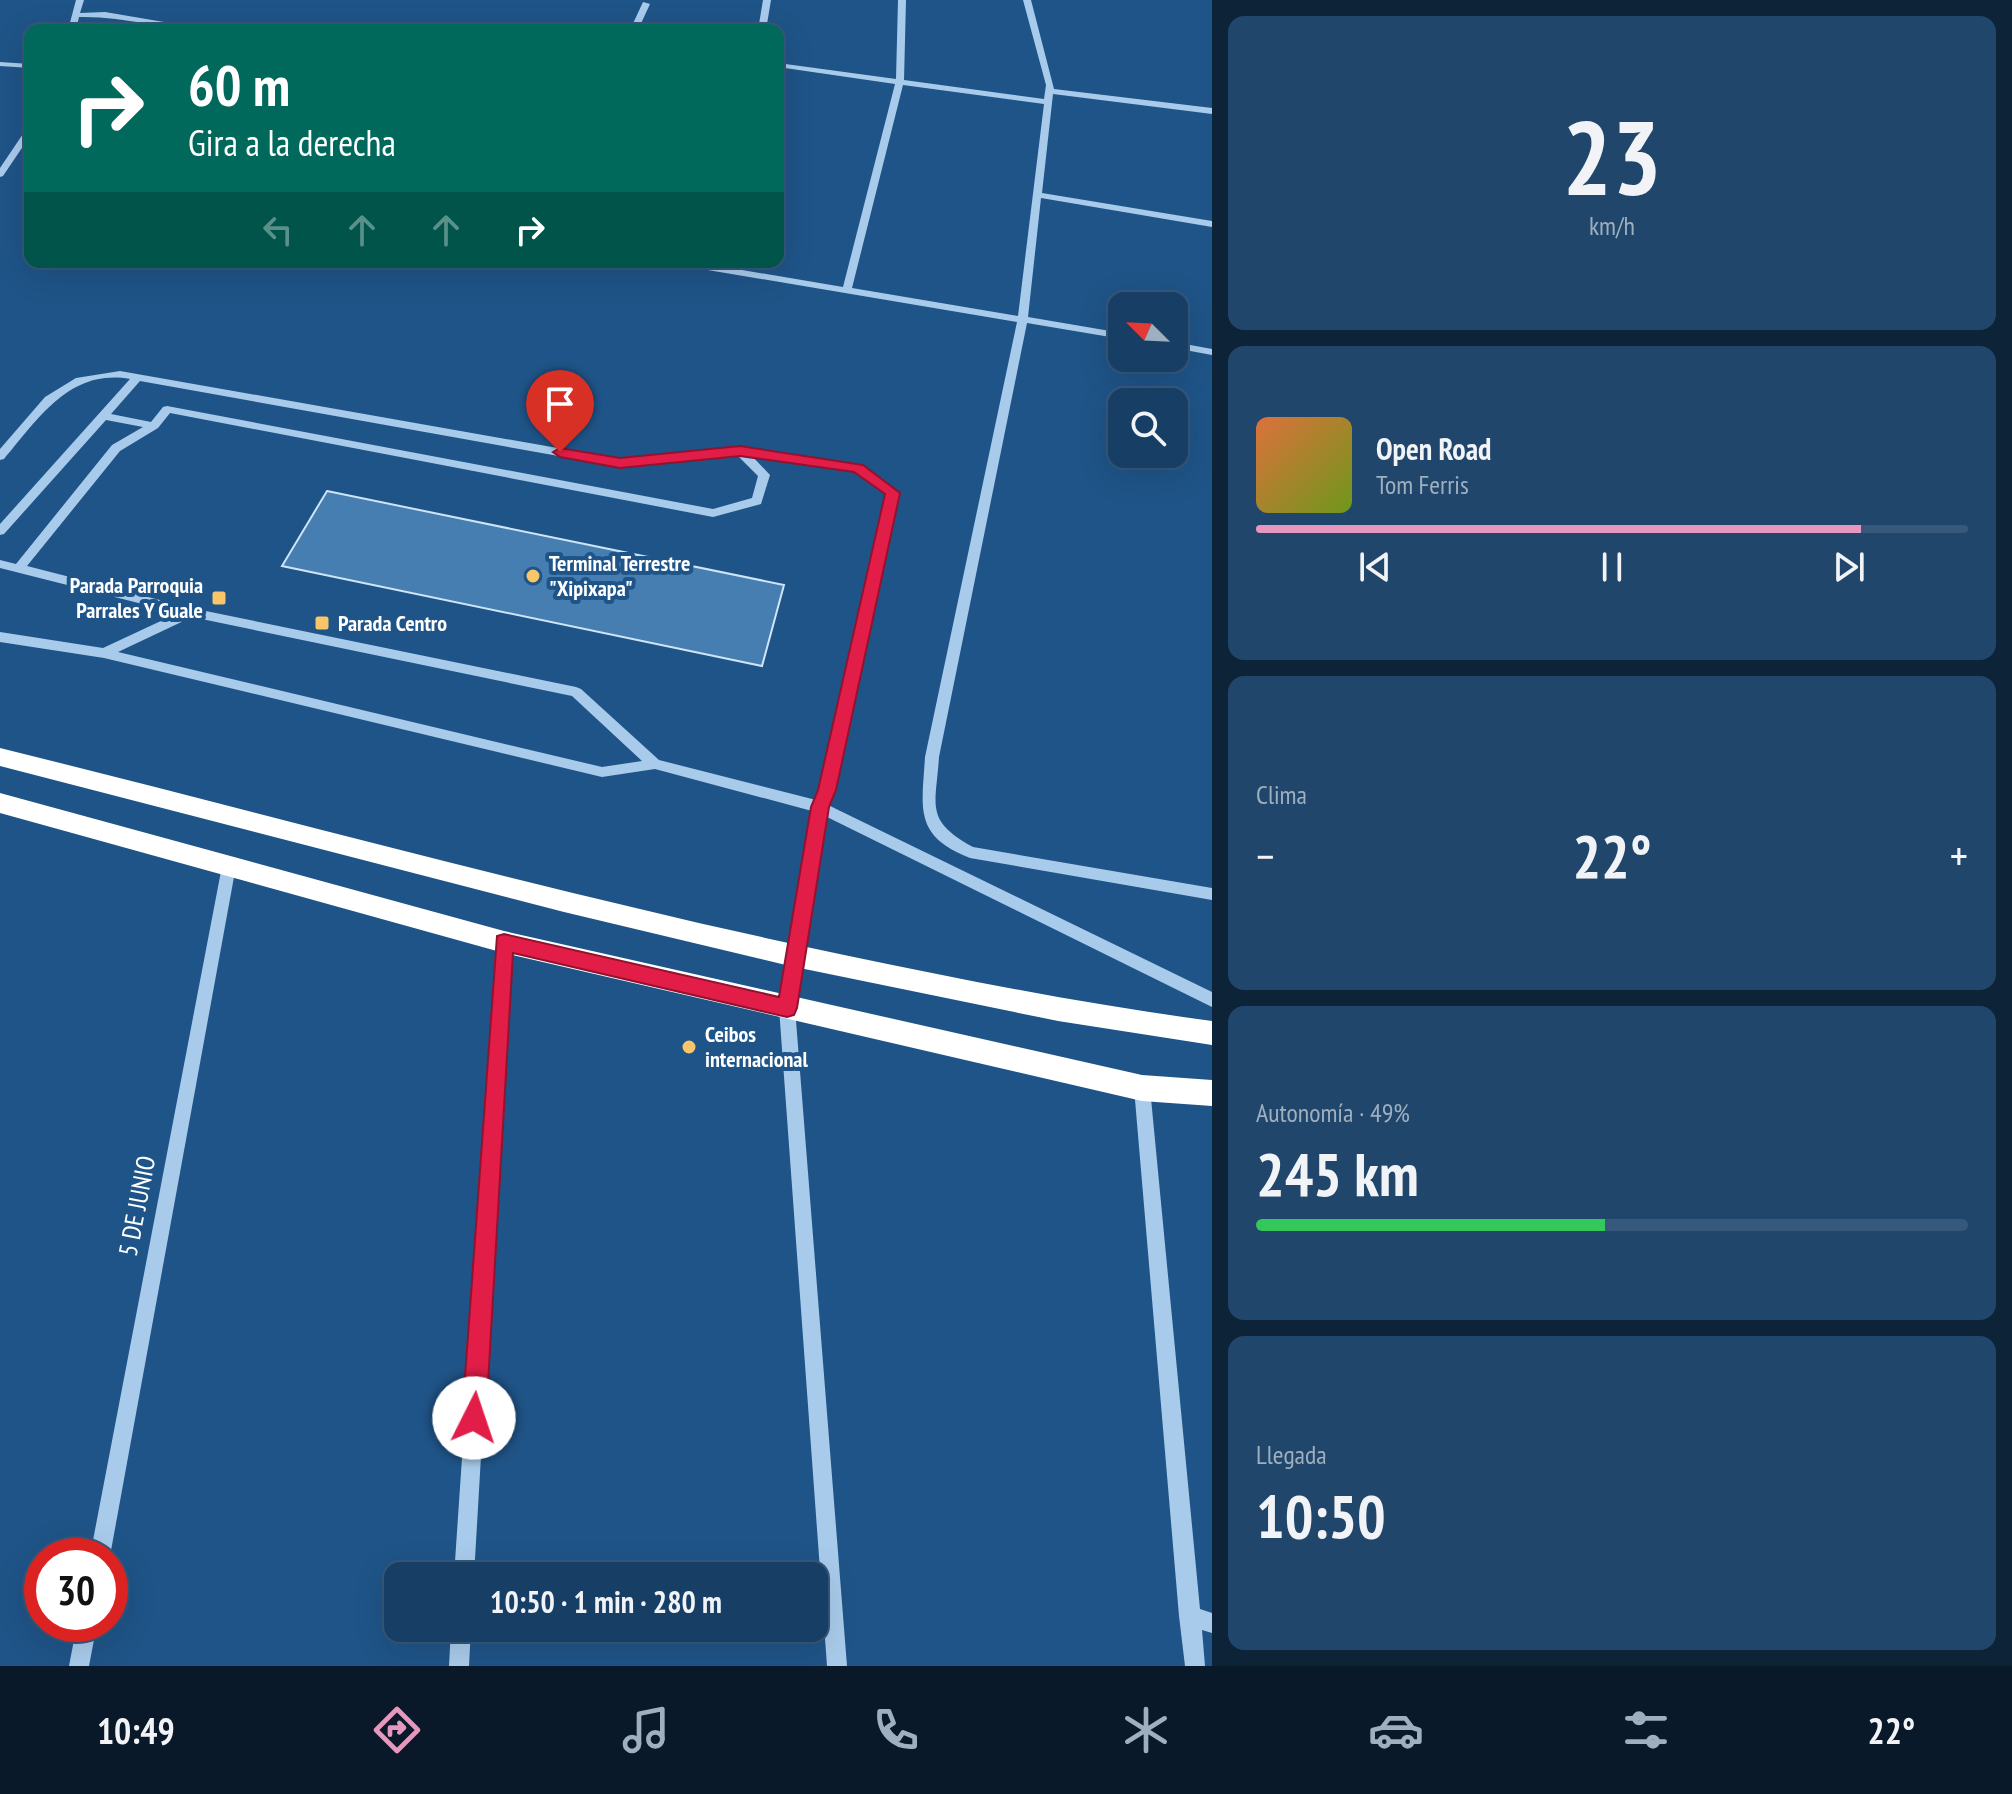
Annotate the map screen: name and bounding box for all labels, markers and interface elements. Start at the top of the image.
text: 60 m [188,49,290,121]
icon: right [56,56,160,160]
text: 23 [1562,89,1662,224]
text: Gira a la derecha [188,119,396,166]
icon: left [256,208,300,252]
icon: ahead [340,208,384,252]
icon: ahead [424,208,468,252]
icon: right [508,208,552,252]
text: km/h [1589,209,1635,242]
north arrow [1108,292,1188,372]
map controls [1108,292,1188,468]
pin [526,370,594,452]
icon: arrive [538,382,582,426]
button: search [1108,388,1188,468]
text: Open Road [1376,429,1491,468]
text: Tom Ferris [1376,468,1469,501]
icon: previous [1353,545,1397,589]
icon: pause [1590,545,1634,589]
icon: next [1827,545,1871,589]
place label: Terminal Terrestre "Xipixapa" [549,549,690,602]
marker: Terminal Terrestre "Xipixapa" [524,567,542,585]
place label: Parada Parroquia Parrales Y Guale [70,571,203,624]
marker: Parada Parroquia Parrales Y Guale [210,589,228,607]
place label: Parada Centro [338,609,447,637]
marker: Parada Centro [313,614,331,632]
text: Clima [1256,778,1307,811]
text: 22° [1572,817,1652,895]
text: − [1256,827,1274,884]
text: + [1950,827,1968,884]
place label: Ceibos internacional [705,1020,808,1073]
marker: Ceibos internacional [680,1038,698,1056]
text: Autonomía · 49% [1256,1096,1410,1129]
text: 245 km [1256,1135,1419,1213]
street label: 5 DE JUNIO [111,1153,162,1259]
position arrow [432,1376,516,1460]
text: Llegada [1256,1438,1327,1471]
text: 10:50 [1256,1477,1386,1555]
speed limit sign: 30 [24,1538,128,1642]
text: 10:50 · 1 min · 280 m [490,1582,722,1621]
icon: directions [369,1702,425,1758]
icon: music [618,1702,674,1758]
icon: phone [868,1702,924,1758]
icon: climate [1118,1702,1174,1758]
icon: car [1368,1702,1424,1758]
icon: filters [1618,1702,1674,1758]
text: 10:49 [97,1707,175,1754]
text: 22° [1867,1707,1915,1754]

